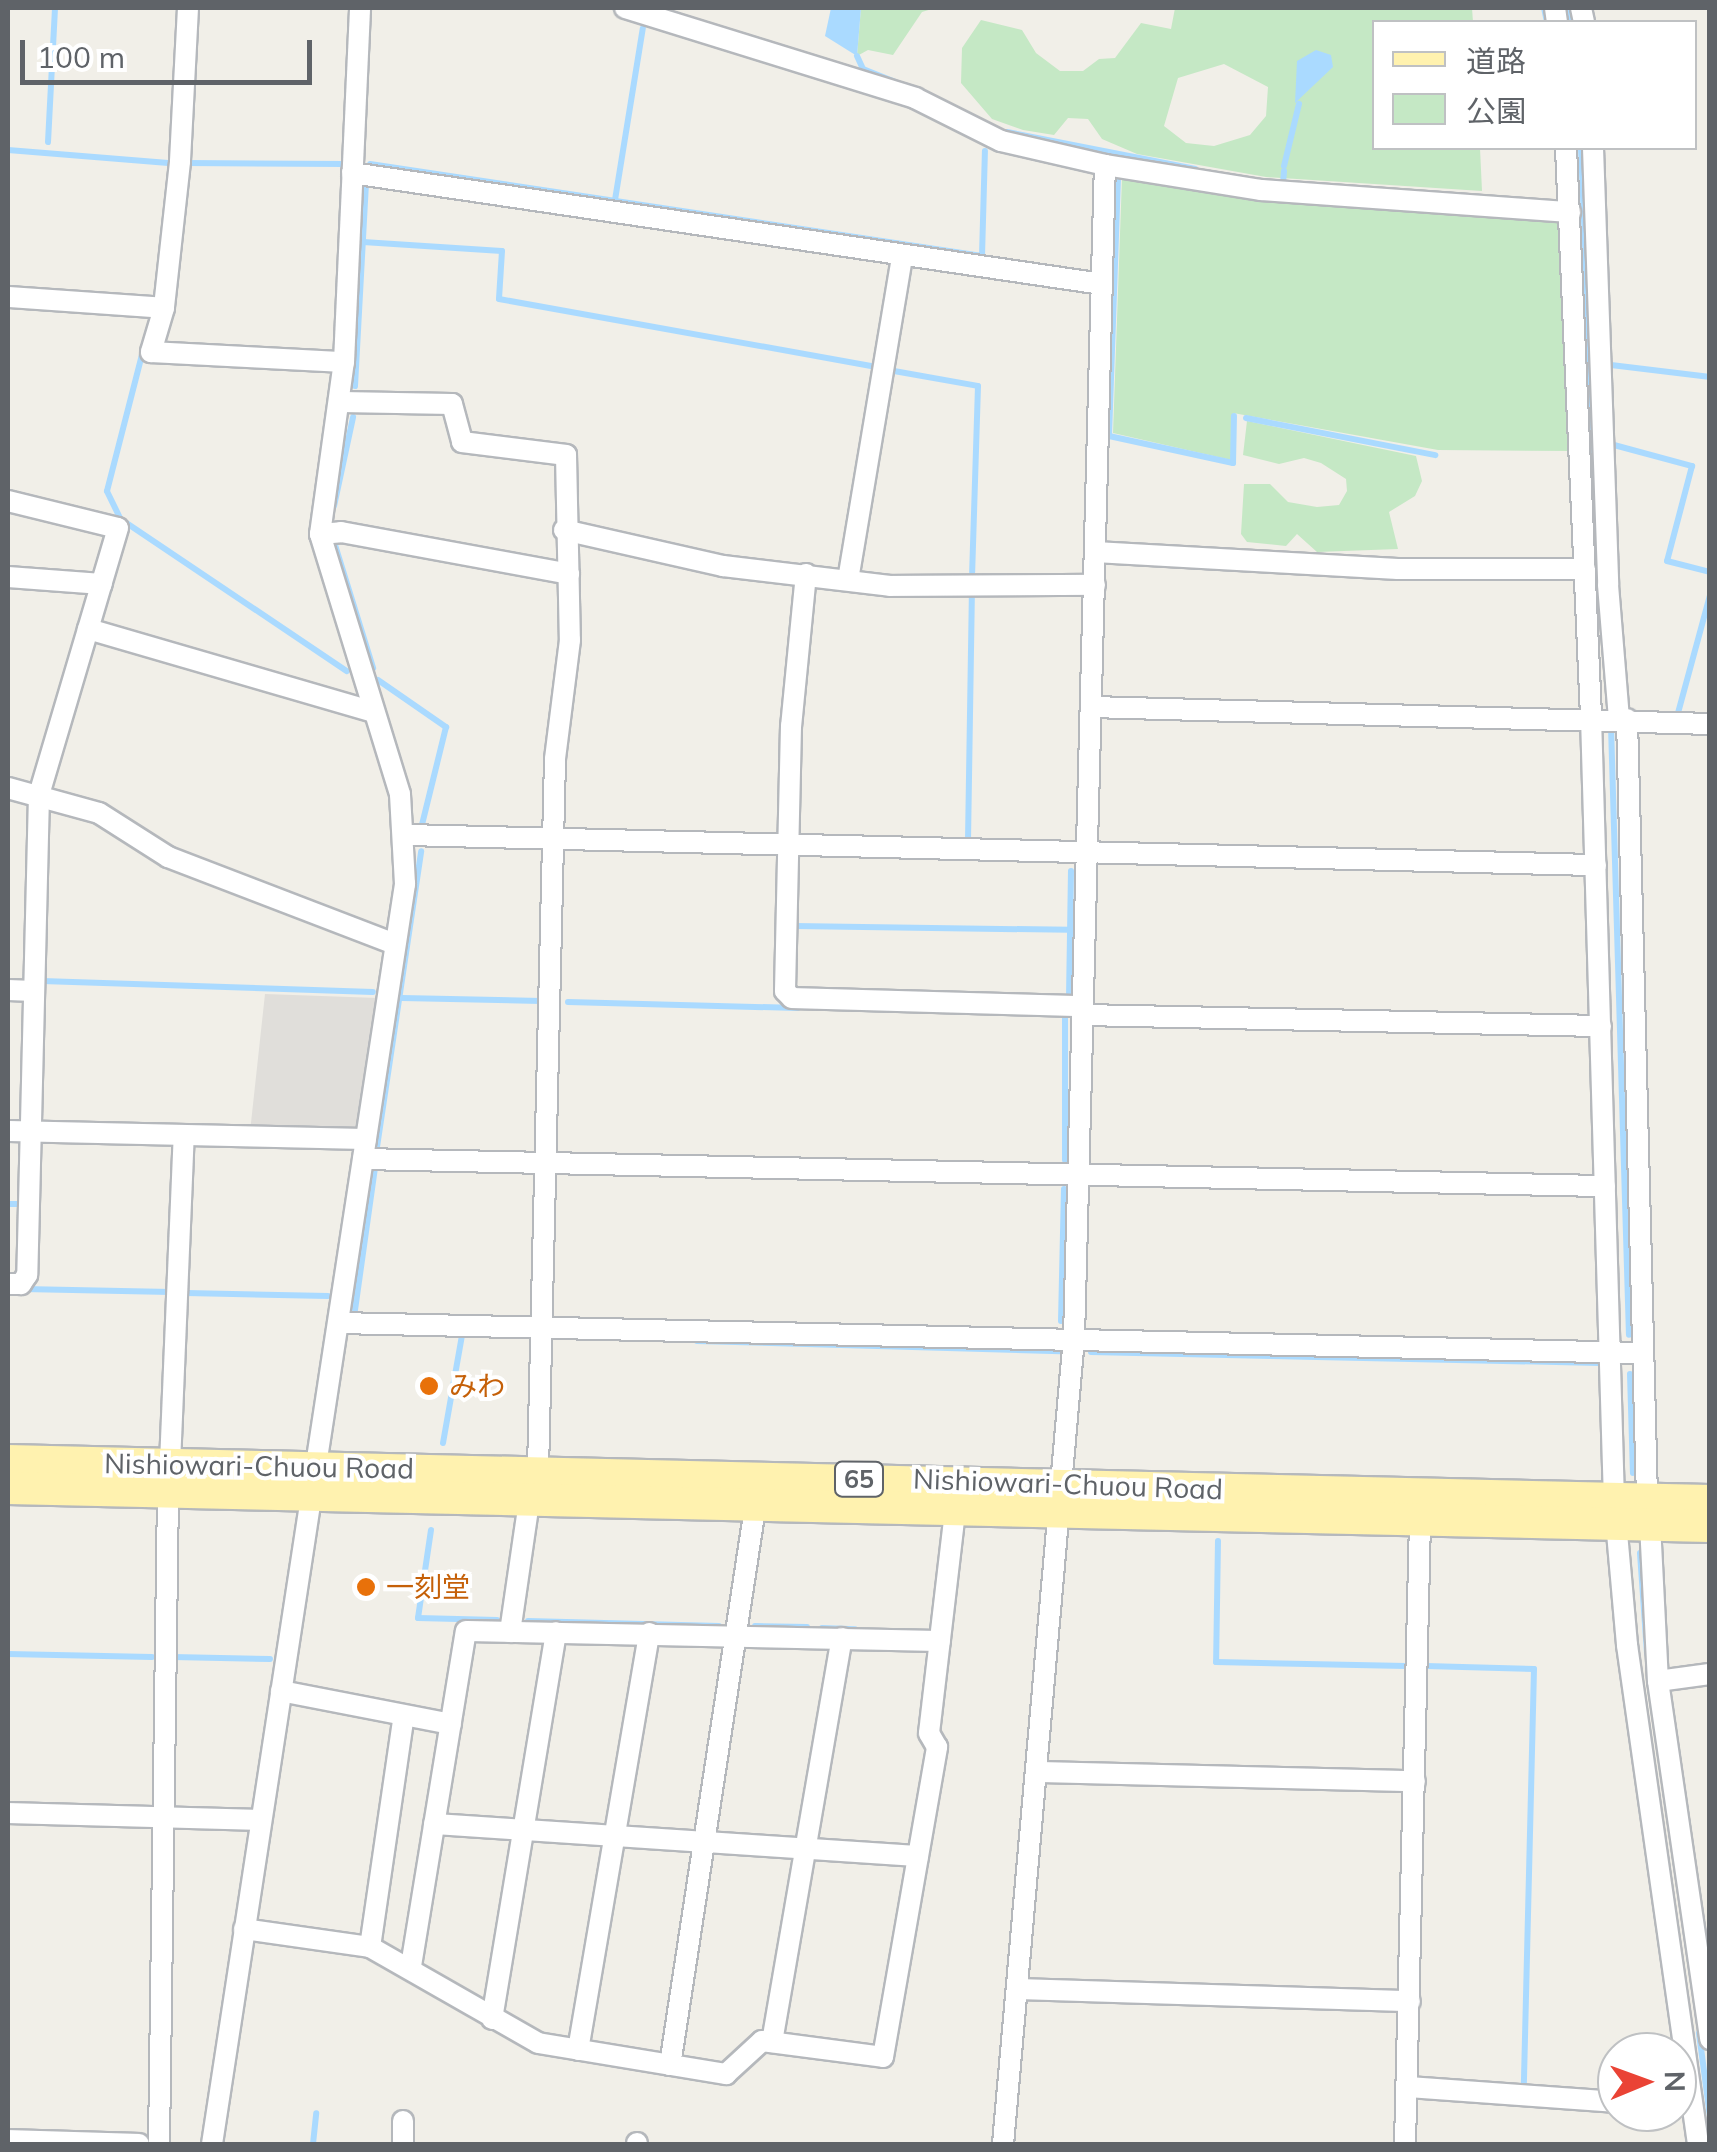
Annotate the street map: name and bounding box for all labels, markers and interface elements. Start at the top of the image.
scale bar [25,20,318,82]
legend [1372,20,1697,150]
text: 100 m [37,38,125,76]
text: 道路 [1466,42,1526,80]
text: 公園 [1466,92,1526,130]
place label: みわ [449,1369,505,1403]
marker: みわ [418,1375,440,1397]
street label: Nishiowari-Chuou Road [104,1446,414,1486]
road number: 65 [834,1459,884,1499]
street label: Nishiowari-Chuou Road [913,1462,1223,1506]
place label: 一刻堂 [386,1570,470,1604]
marker: 一刻堂 [355,1576,377,1598]
north arrow [1597,2032,1697,2132]
text: N [1658,2071,1693,2092]

